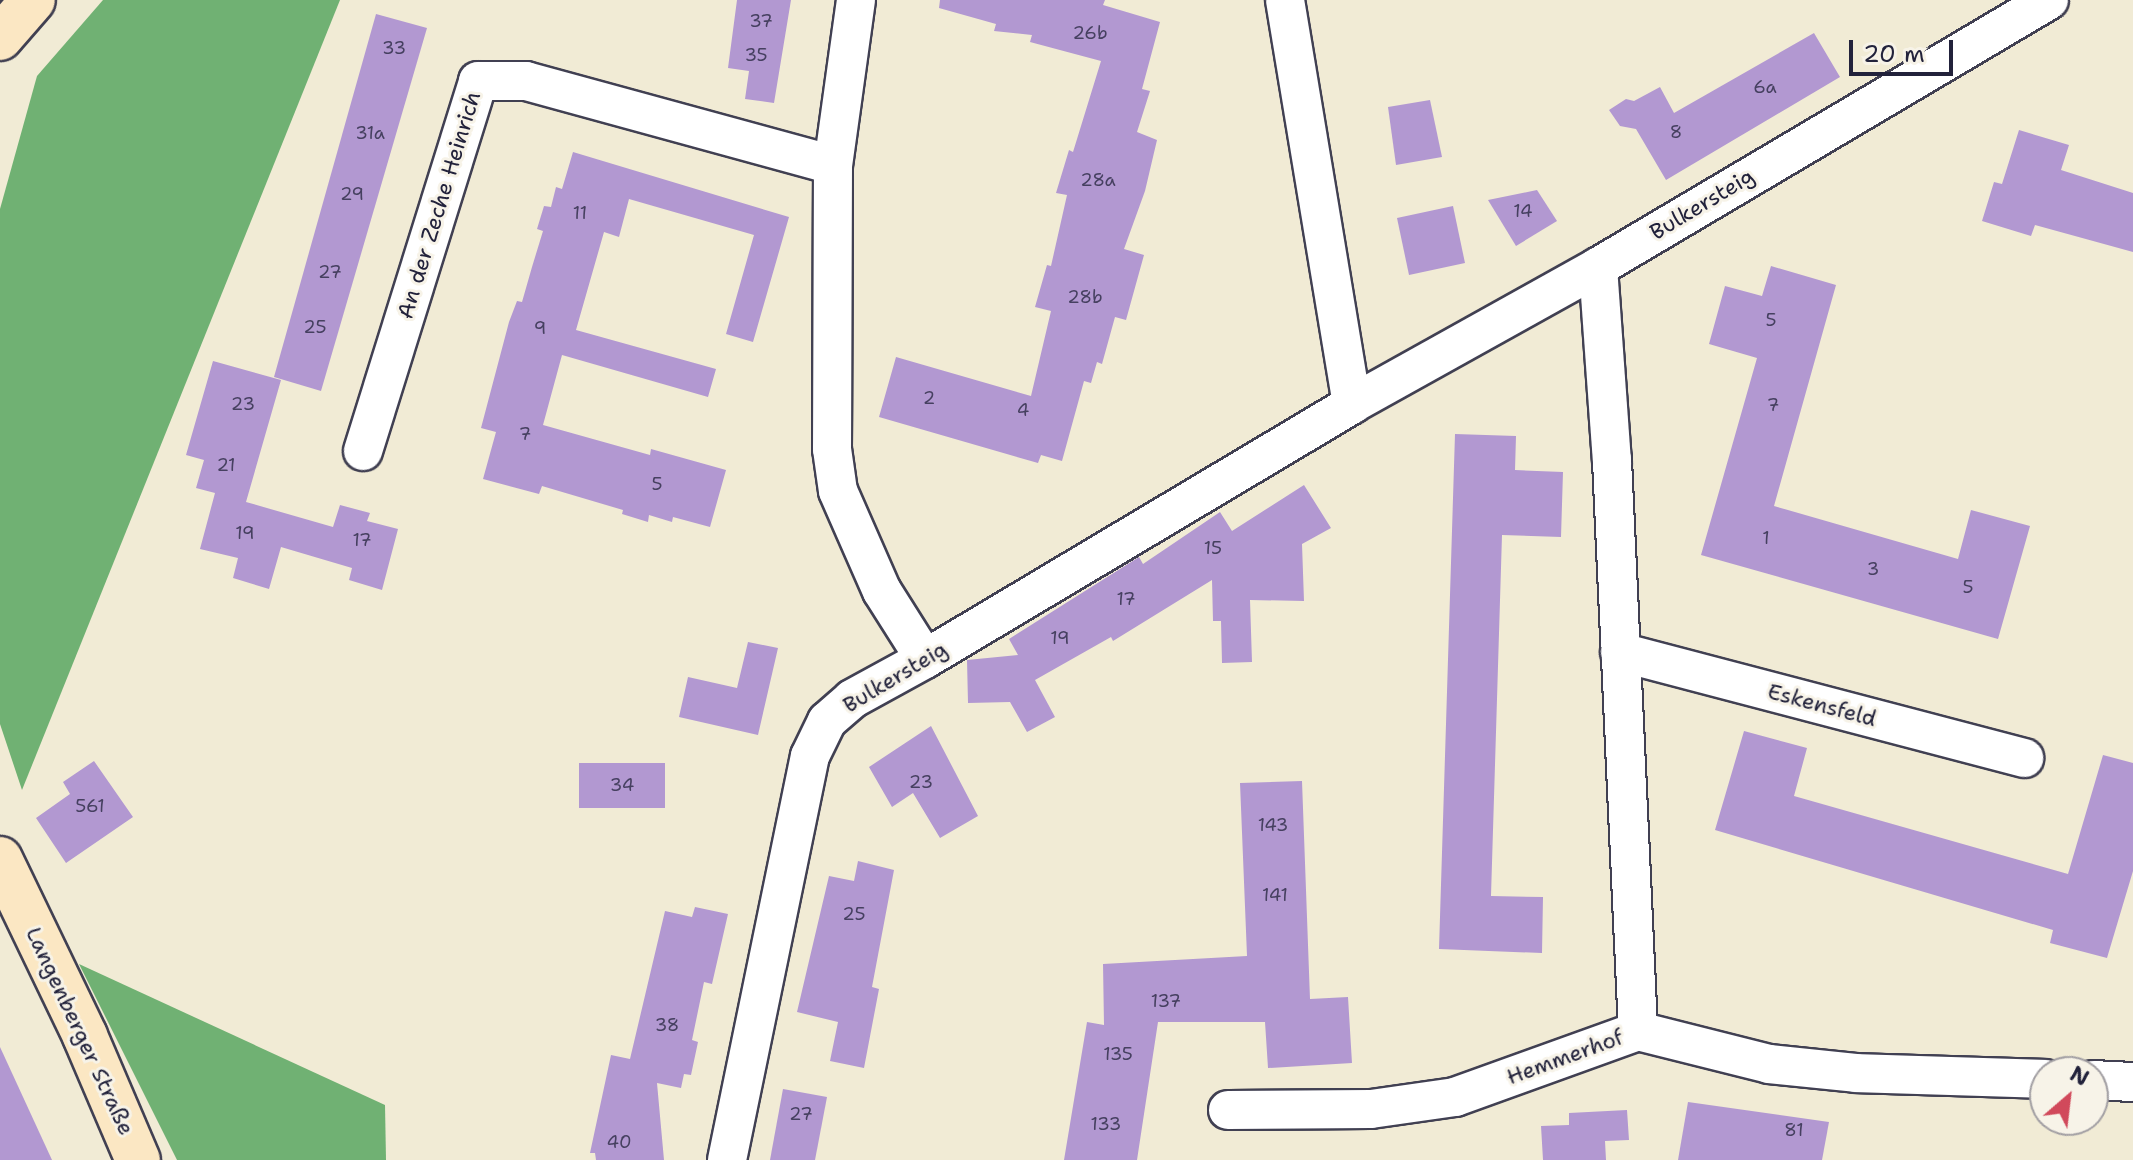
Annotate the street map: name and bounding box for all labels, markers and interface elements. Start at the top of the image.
house number: 37 [749,10,773,32]
house number: 26b [1072,22,1108,44]
scale bar [1853,24,1957,74]
house number: 33 [382,37,406,59]
text: 20 m [1863,38,1925,70]
house number: 35 [744,44,768,66]
house number: 6a [1753,76,1777,98]
street label: An der Zeche Heinrich [392,88,486,322]
house number: 8 [1670,121,1682,143]
house number: 31a [355,122,385,144]
street label: Bulkersteig [1645,163,1759,245]
house number: 28a [1080,169,1116,191]
house number: 29 [340,183,364,205]
house number: 14 [1513,200,1533,222]
house number: 11 [573,202,587,224]
house number: 27 [318,261,342,283]
house number: 28b [1067,286,1103,308]
house number: 5 [1765,309,1777,331]
house number: 25 [303,316,327,338]
house number: 9 [534,317,546,339]
house number: 2 [923,387,935,409]
house number: 23 [231,393,255,415]
house number: 7 [1767,394,1779,416]
house number: 4 [1017,399,1029,421]
house number: 7 [519,423,531,445]
house number: 21 [216,454,236,476]
house number: 5 [651,473,663,495]
house number: 19 [235,522,255,544]
house number: 1 [1762,527,1770,549]
house number: 17 [352,529,372,551]
house number: 15 [1204,537,1222,559]
house number: 3 [1867,558,1879,580]
house number: 5 [1962,576,1974,598]
house number: 17 [1116,588,1136,610]
house number: 19 [1050,627,1070,649]
street label: Bulkersteig [838,636,952,718]
street label: Eskensfeld [1765,678,1879,732]
house number: 23 [909,771,933,793]
house number: 34 [610,774,634,796]
house number: 561 [75,795,105,817]
house number: 143 [1258,814,1288,836]
house number: 141 [1262,884,1288,906]
house number: 25 [842,903,866,925]
street label: Langenberger Straße [20,923,140,1139]
house number: 137 [1151,990,1181,1012]
house number: 38 [655,1014,679,1036]
street label: Hemmerhof [1503,1024,1627,1090]
house number: 135 [1103,1043,1133,1065]
north arrow [2029,1056,2109,1136]
text: N [2065,1059,2094,1093]
house number: 27 [789,1103,813,1125]
house number: 133 [1091,1113,1121,1135]
house number: 81 [1784,1119,1804,1141]
house number: 40 [606,1131,632,1153]

